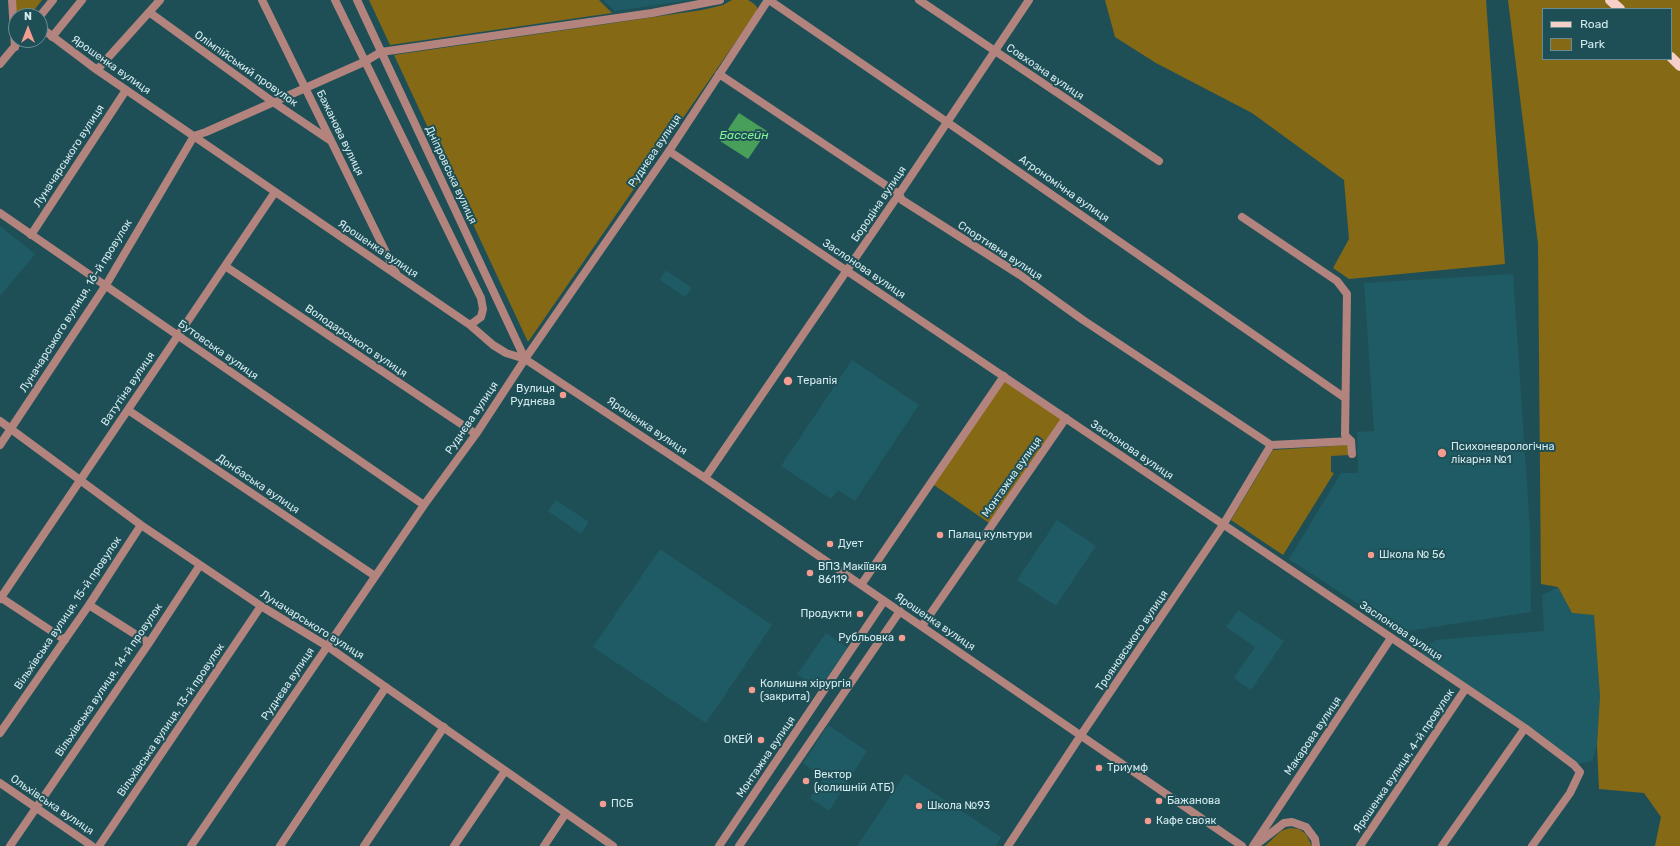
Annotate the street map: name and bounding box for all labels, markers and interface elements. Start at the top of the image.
north arrow [8,8,48,48]
legend [1542,8,1672,60]
text: N [24,10,32,23]
text: Road [1580,17,1608,31]
street label: Олімпійський провулок [192,28,300,110]
street label: Ярошенка вулиця [69,33,153,97]
text: Park [1580,37,1605,51]
street label: Совхозна вулиця [1004,41,1086,103]
street label: Бажанова вулиця [314,88,366,178]
street label: Луначарського вулиця [31,102,107,210]
street label: Руднєва вулиця [626,112,684,190]
street label: Дніпровська вулиця [422,124,480,226]
water label: Бассейн [719,129,769,143]
street label: Агрономічна вулиця [1016,153,1112,225]
street label: Бородіна вулиця [849,164,909,244]
street label: Луначарського вулиця, 16-й провулок [17,217,135,395]
street label: Ярошенка вулиця [335,217,421,281]
street label: Спортивна вулиця [955,219,1045,283]
street label: Заслонова вулиця [820,236,908,302]
street label: Володарського вулиця [302,302,410,380]
street label: Бутовська вулиця [175,317,261,383]
street label: Ватутіна вулиця [98,349,158,429]
place label: Терапія [797,374,837,388]
marker: Терапія [782,375,794,387]
street label: Руднєва вулиця [443,379,501,457]
place label: Вулиця Руднєва [510,382,555,408]
marker: Вулиця Руднєва [558,390,568,400]
street label: Ярошенка вулиця [604,394,690,458]
street label: Заслонова вулиця [1088,417,1176,483]
street label: Монтажна вулиця [979,434,1045,520]
place label: Психоневрологічна лікарня №1 [1451,440,1555,466]
marker: Психоневрологічна лікарня №1 [1436,447,1448,459]
street label: Донбаська вулиця [214,451,302,517]
place label: Палац культури [948,528,1032,542]
marker: Палац культури [935,530,945,540]
street label: Вільхівська вулиця, 15-й провулок [12,534,124,692]
place label: Дует [838,537,863,551]
marker: Дует [825,539,835,549]
place label: Школа № 56 [1379,548,1445,562]
marker: Школа № 56 [1366,550,1376,560]
place label: ВПЗ Макіївка 86119 [818,560,887,586]
marker: ВПЗ Макіївка 86119 [805,568,815,578]
street label: Луначарського вулиця [258,588,366,662]
street label: Трояновського вулиця [1093,588,1171,694]
street label: Ярошенка вулиця [892,590,978,654]
street label: Заслонова вулиця [1357,598,1445,664]
street label: Вільхівська вулиця, 14-й провулок [53,601,165,759]
place label: Продукти [800,607,852,621]
marker: Продукти [855,609,865,619]
place label: Рубльовка [838,631,894,645]
marker: Рубльовка [897,633,907,643]
street label: Вільхівська вулиця, 13-й провулок [115,641,227,799]
street label: Руднєва вулиця [259,645,317,723]
place label: Колишня хірургія (закрита) [760,677,851,703]
marker: Колишня хірургія (закрита) [747,685,757,695]
street label: Ярошенка вулиця, 4-й провулок [1351,686,1457,836]
street label: Макарова вулиця [1282,694,1344,778]
street label: Монтажна вулиця [734,714,798,800]
place label: ОКЕЙ [724,733,753,747]
marker: ОКЕЙ [756,735,766,745]
place label: Триумф [1107,761,1148,775]
marker: Триумф [1094,763,1104,773]
place label: Вектор (колишній АТБ) [814,768,894,794]
street label: Ольхівська вулиця [8,772,96,838]
marker: Вектор (колишній АТБ) [801,776,811,786]
place label: Бажанова [1167,794,1220,808]
marker: Бажанова [1154,796,1164,806]
place label: ПСБ [611,797,633,811]
marker: ПСБ [598,799,608,809]
place label: Школа №93 [927,799,990,813]
marker: Школа №93 [914,801,924,811]
place label: Кафе свояк [1156,814,1216,828]
marker: Кафе свояк [1143,816,1153,826]

